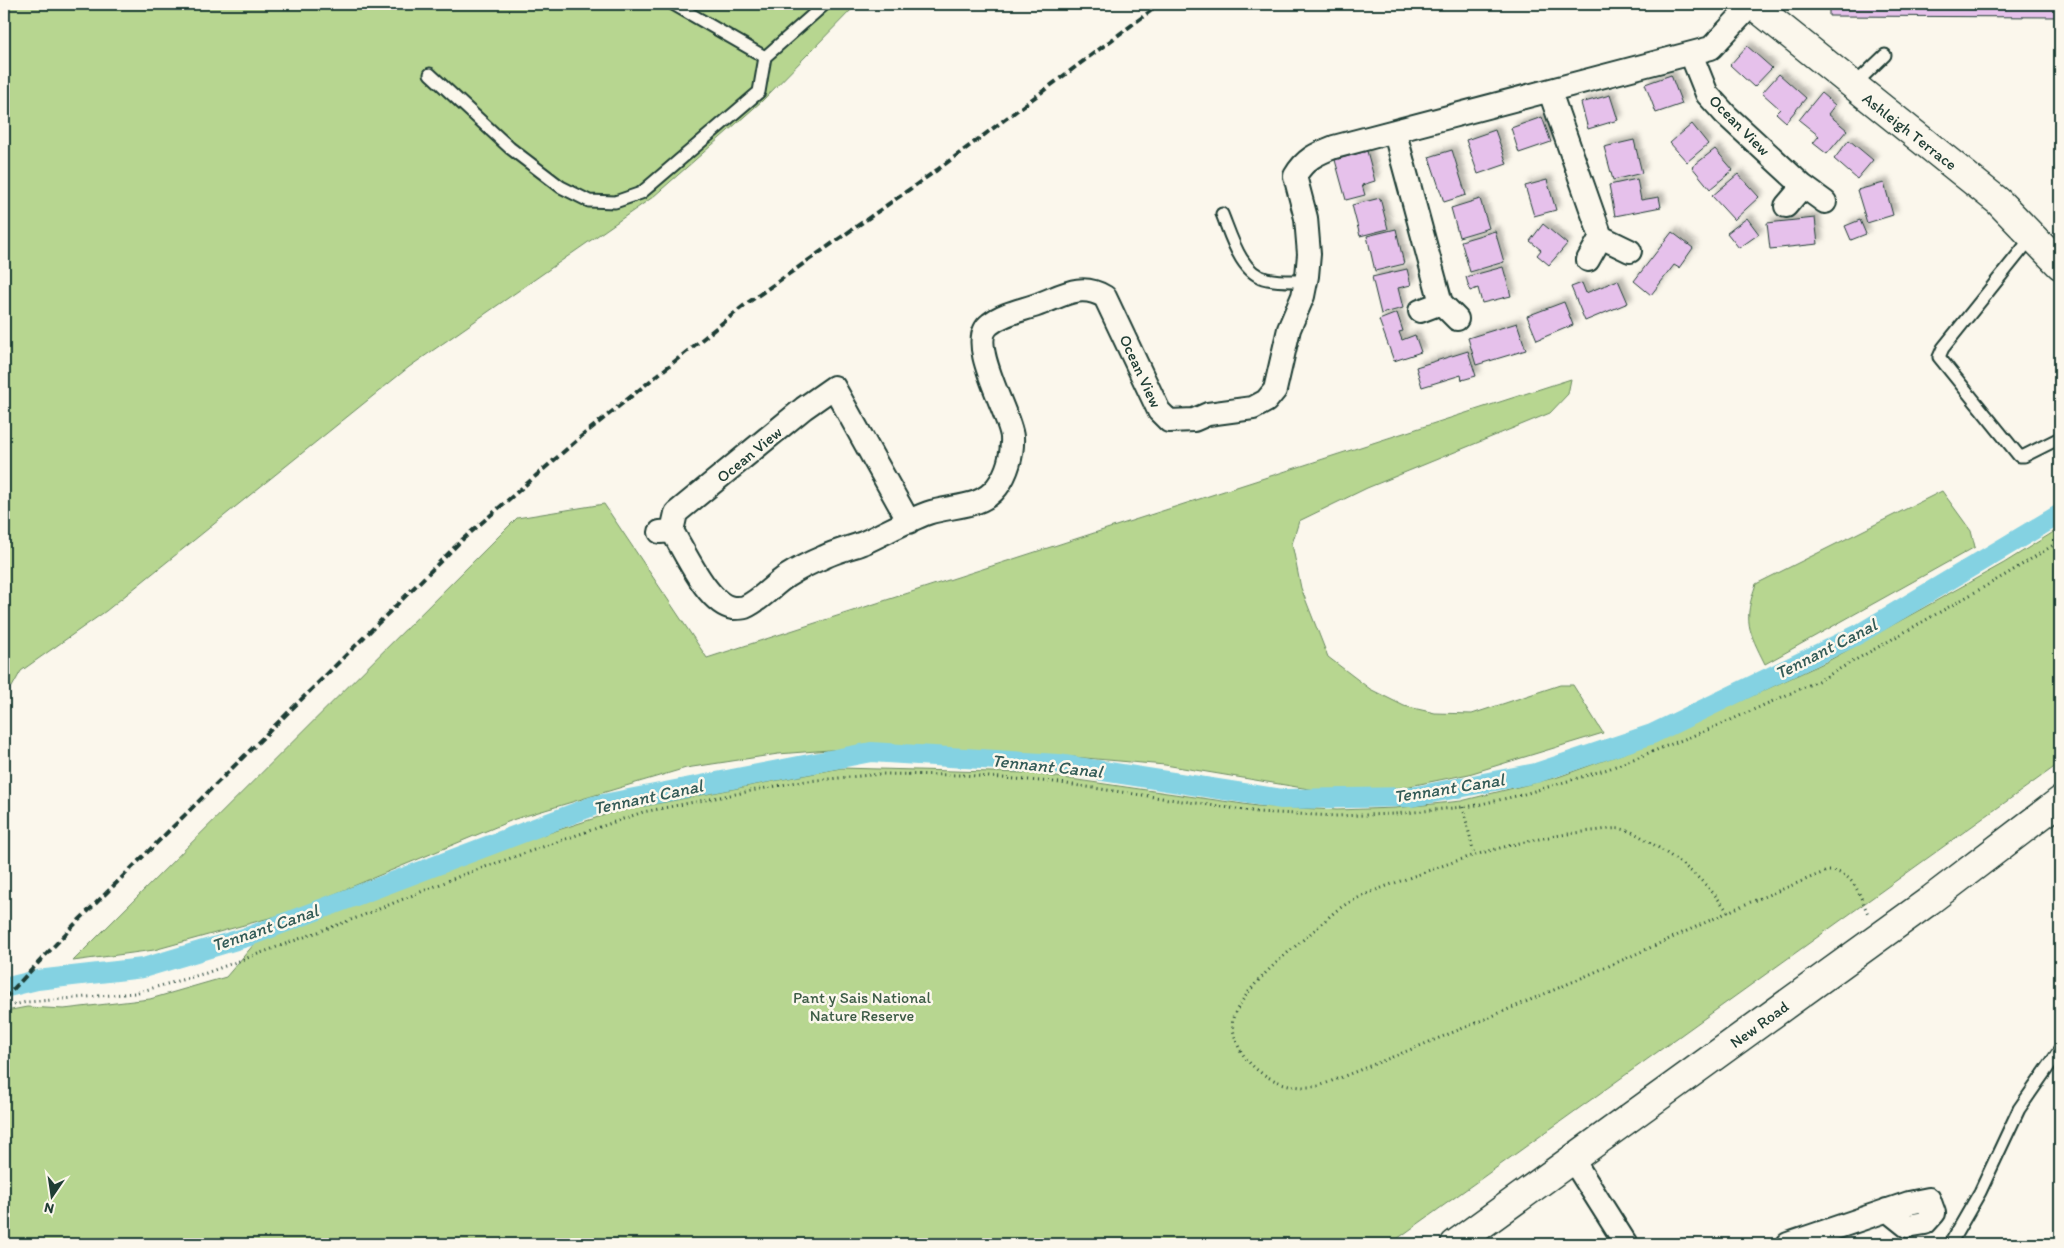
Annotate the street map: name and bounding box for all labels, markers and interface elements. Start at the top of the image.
street label: Ashleigh Terrace [1859,89,1961,174]
street label: Ocean View [1705,91,1774,160]
street label: Ocean View [1115,332,1166,411]
street label: Ocean View [713,422,786,487]
water label: Tennant Canal [1771,613,1882,684]
water label: Tennant Canal [990,749,1106,783]
water label: Tennant Canal [1392,768,1508,808]
water label: Tennant Canal [591,774,707,819]
water label: Tennant Canal [209,899,323,957]
park label: Pant y Sais National Nature Reserve [793,988,932,1025]
street label: New Road [1726,997,1793,1052]
north arrow [28,1170,78,1220]
text: N [43,1199,56,1218]

